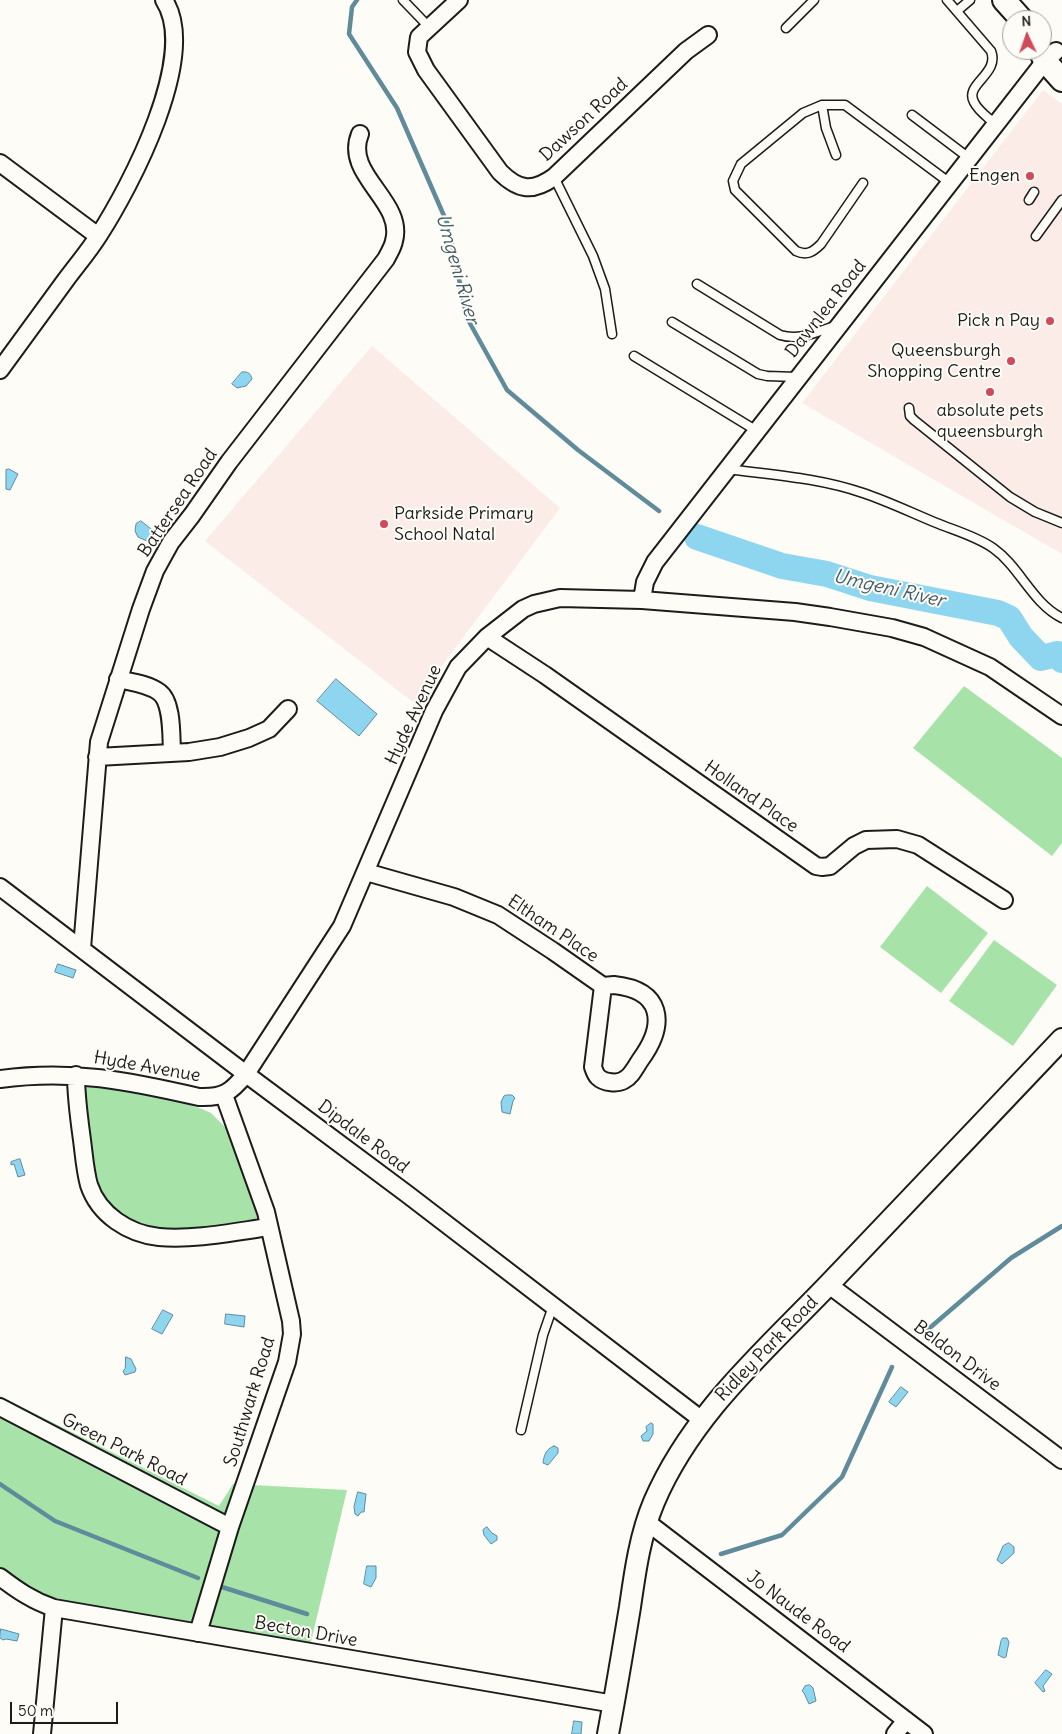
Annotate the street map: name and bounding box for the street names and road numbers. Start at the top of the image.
street label: Dawson Road [536,74,632,166]
street label: Dawnlea Road [781,256,871,362]
street label: Battersea Road [134,445,222,561]
street label: Hyde Avenue [381,662,447,768]
street label: Holland Place [700,757,802,837]
street label: Eltham Place [503,891,603,967]
street label: Hyde Avenue [92,1047,202,1087]
street label: Dipdale Road [313,1096,413,1178]
street label: Ridley Park Road [711,1292,823,1406]
street label: Beldon Drive [909,1316,1005,1396]
street label: Southwark Road [220,1335,280,1469]
street label: Green Park Road [58,1409,190,1491]
street label: Jo Naude Road [742,1566,854,1658]
street label: Becton Drive [253,1612,359,1652]

